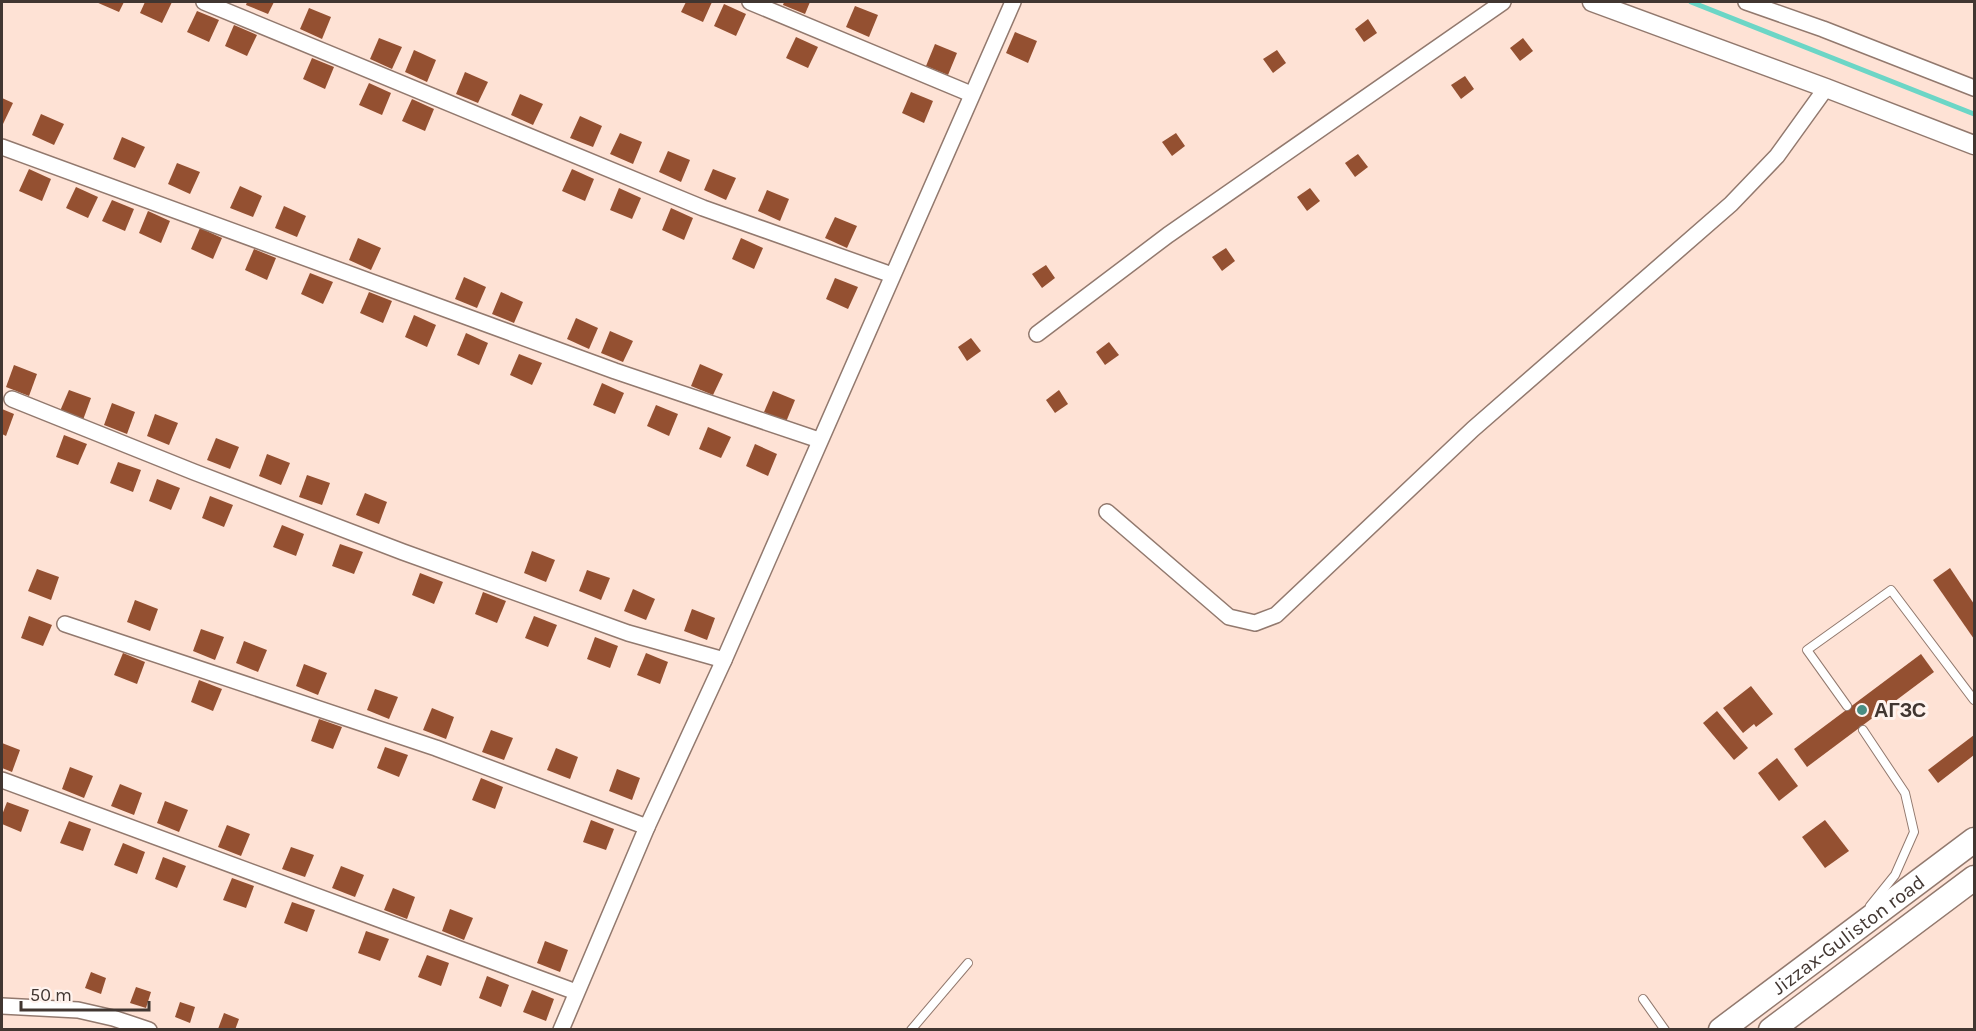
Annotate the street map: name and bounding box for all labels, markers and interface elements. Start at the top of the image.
place label: АГЗС [1874,699,1926,722]
marker: АГЗС [1855,703,1869,717]
street label: Jizzax-Guliston road [1768,870,1929,1000]
scale bar [21,974,148,1012]
text: 50 m [30,984,72,1006]

